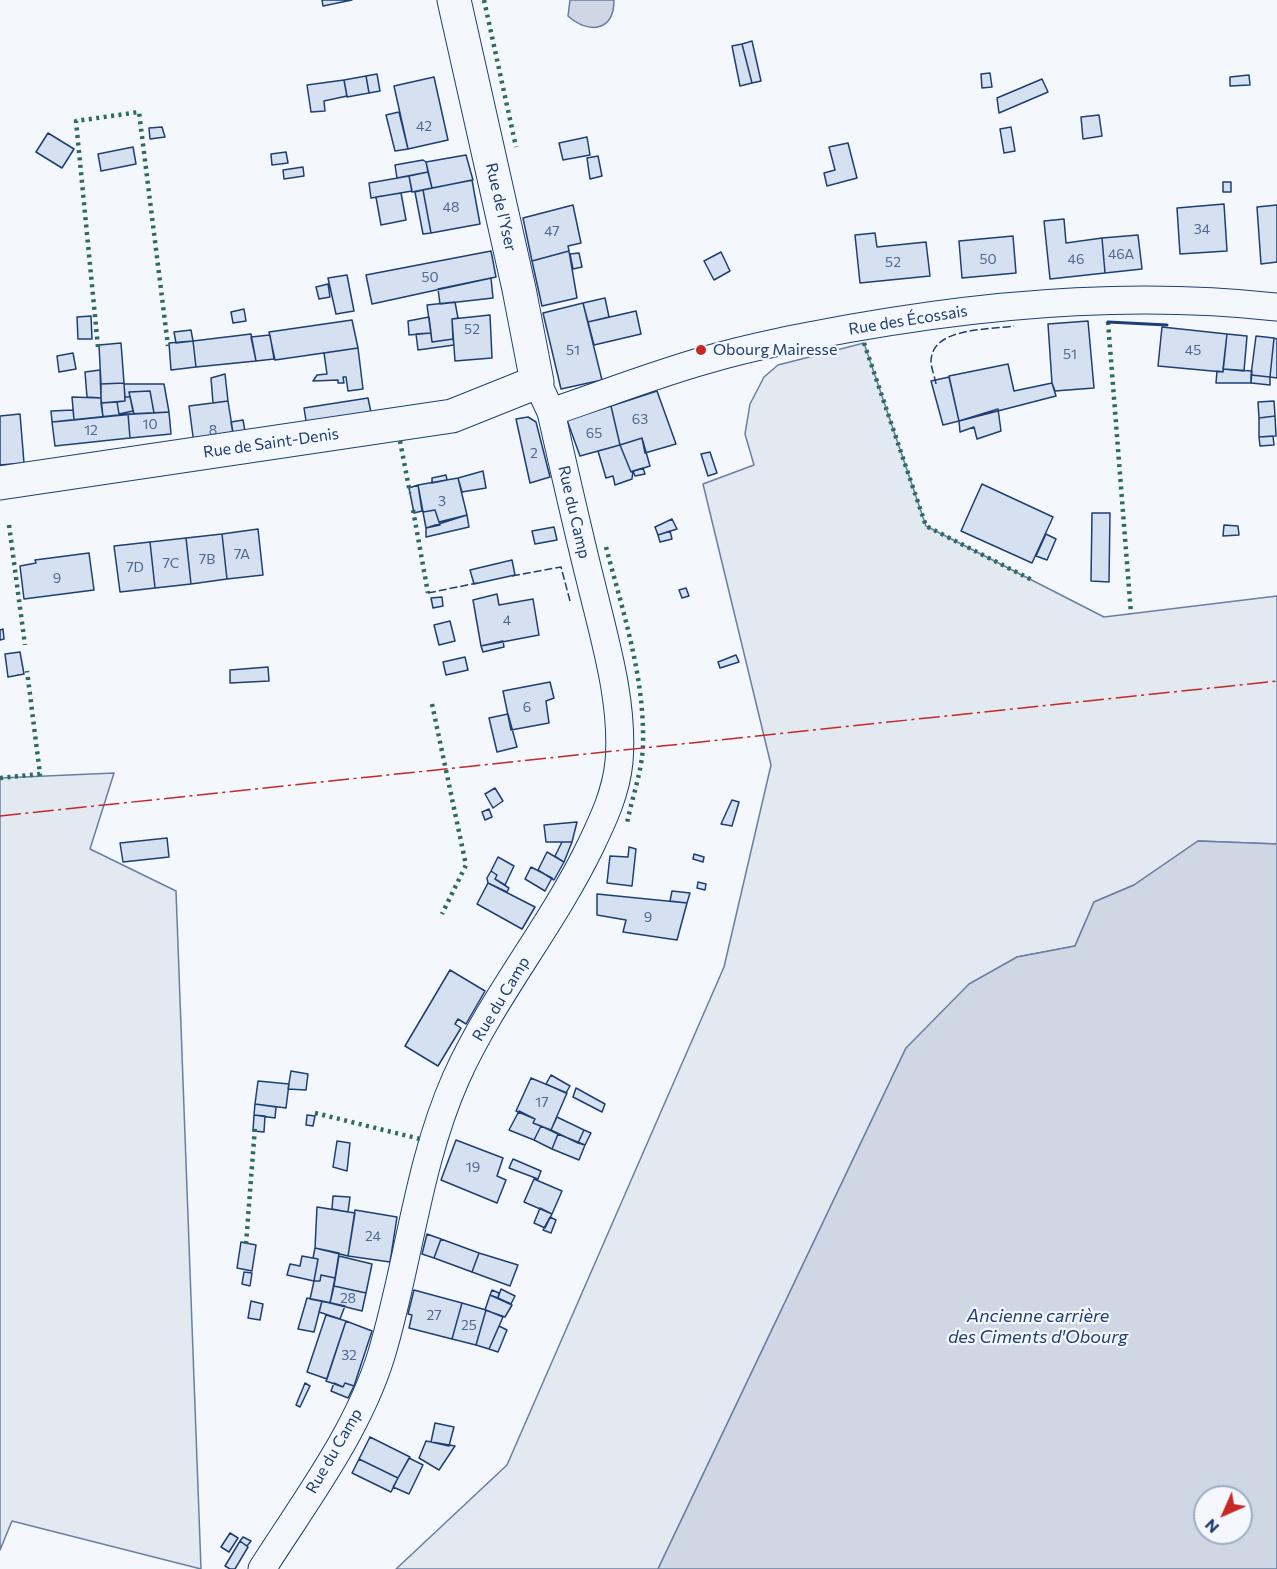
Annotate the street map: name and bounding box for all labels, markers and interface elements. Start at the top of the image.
house number: 42 [416,118,432,134]
street label: Rue de l'Yser [482,161,520,253]
house number: 48 [443,199,459,215]
house number: 34 [1194,221,1210,237]
house number: 47 [544,223,560,239]
house number: 46A [1108,246,1134,262]
house number: 50 [979,251,997,267]
house number: 46 [1068,251,1084,267]
house number: 52 [885,254,901,270]
house number: 50 [421,269,439,285]
street label: Rue des Écossais [847,301,969,339]
house number: 52 [464,321,480,337]
place label: Obourg Mairesse [713,340,837,360]
house number: 51 [566,342,580,358]
house number: 45 [1185,342,1201,358]
marker: Obourg Mairesse [694,343,708,357]
house number: 51 [1063,346,1077,362]
house number: 63 [632,411,648,427]
house number: 10 [142,416,158,432]
house number: 12 [84,422,98,438]
house number: 8 [209,422,217,438]
street label: Rue de Saint-Denis [202,424,340,462]
house number: 65 [586,425,602,441]
house number: 2 [530,445,538,461]
street label: Rue du Camp [554,464,594,560]
house number: 3 [438,493,446,509]
house number: 7A [234,546,250,562]
house number: 7B [199,551,215,567]
house number: 7C [163,555,179,571]
house number: 7D [126,559,144,575]
house number: 9 [53,570,61,586]
house number: 4 [503,612,511,628]
house number: 6 [523,699,531,715]
house number: 9 [644,909,652,925]
street label: Rue du Camp [468,953,534,1045]
house number: 17 [535,1094,549,1110]
house number: 19 [466,1159,480,1175]
house number: 24 [365,1228,381,1244]
house number: 28 [340,1290,356,1306]
water label: Ancienne carrière des Ciments d'Obourg [948,1305,1128,1348]
house number: 27 [426,1307,442,1323]
house number: 25 [461,1317,477,1333]
house number: 32 [341,1347,357,1363]
street label: Rue du Camp [302,1405,366,1497]
north arrow [1193,1485,1253,1545]
text: N [1200,1516,1222,1538]

